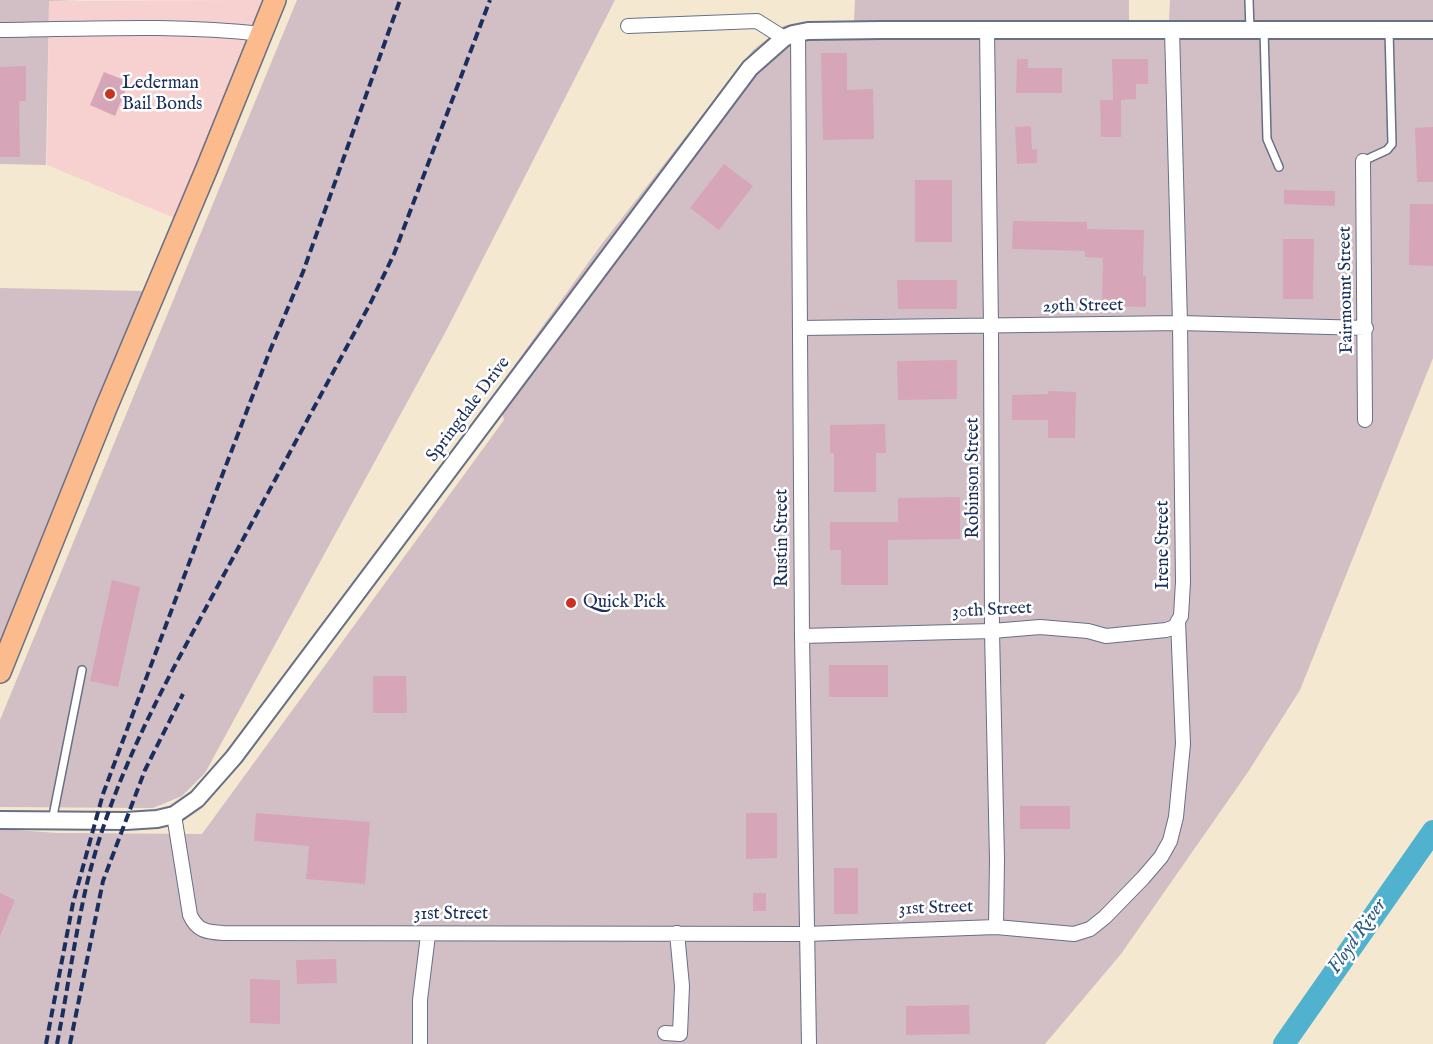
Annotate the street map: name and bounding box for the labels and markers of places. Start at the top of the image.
place label: Lederman Bail Bonds [122,73,202,116]
marker: Lederman Bail Bonds [103,87,117,101]
place label: Quick Pick [583,592,666,614]
marker: Quick Pick [564,596,578,610]

